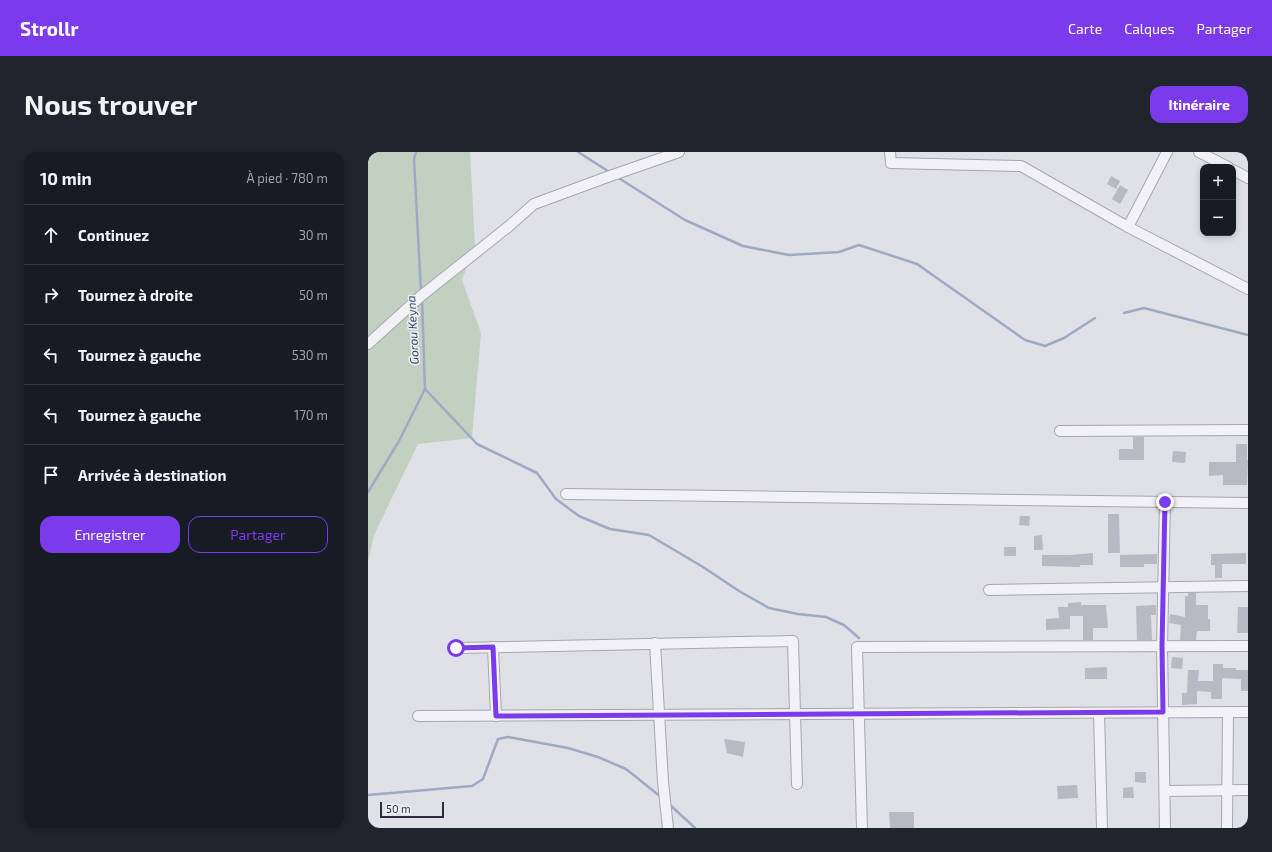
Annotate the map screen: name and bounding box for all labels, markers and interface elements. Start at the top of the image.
text: Strollr [20,17,79,40]
text: Carte [1068,20,1102,37]
text: Calques [1124,20,1175,37]
text: Partager [1197,20,1252,37]
button: Itinéraire [1150,86,1248,123]
text: Nous trouver [24,87,197,121]
map controls [1200,164,1236,236]
button: + [1200,164,1236,200]
text: 10 min [40,168,92,188]
text: À pied · 780 m [247,170,328,186]
button: − [1200,200,1236,236]
icon: ahead [40,224,62,246]
text: Continuez [78,226,149,244]
text: 30 m [299,227,328,243]
icon: right [40,284,62,306]
text: Tournez à droite [78,286,193,304]
text: 50 m [299,287,328,303]
water label: Gorou Keyna [403,295,422,365]
icon: left [40,344,62,366]
text: Tournez à gauche [78,346,201,364]
text: 530 m [292,347,328,363]
icon: left [40,404,62,426]
text: Tournez à gauche [78,406,201,424]
text: 170 m [294,407,328,423]
icon: arrive [40,464,62,486]
text: Arrivée à destination [78,466,226,484]
route end [1156,493,1174,511]
button: Enregistrer [40,516,180,553]
button: Partager [188,516,328,553]
route start [447,639,465,657]
scale bar [380,800,444,819]
text: 50 m [386,802,411,815]

